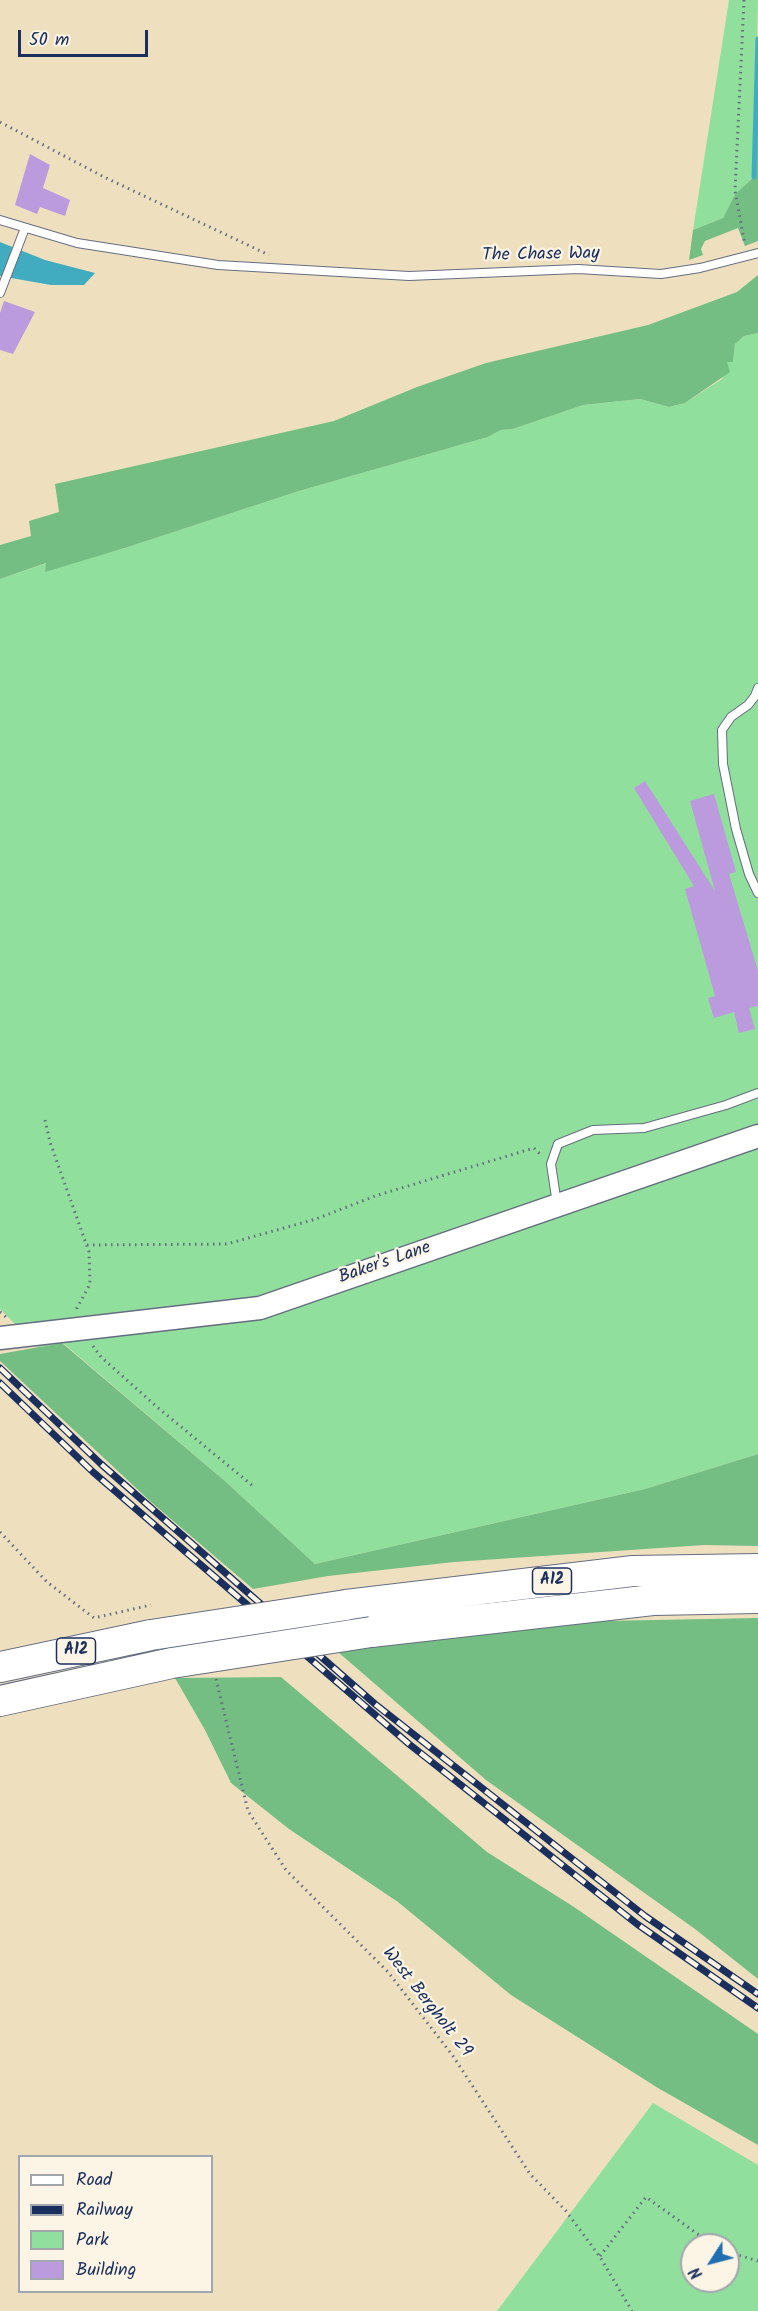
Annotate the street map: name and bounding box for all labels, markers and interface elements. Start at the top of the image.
scale bar [21,18,152,56]
text: 50 m [29,26,69,55]
street label: The Chase Way [482,244,600,268]
street label: Baker's Lane [336,1238,434,1290]
road number: A12 [532,1568,572,1594]
road number: A12 [56,1638,96,1664]
street label: West Bergholt 29 [376,1944,476,2062]
legend [18,2155,213,2293]
text: Road [76,2166,112,2195]
text: Railway [76,2196,133,2225]
text: Park [76,2226,109,2255]
north arrow [680,2233,740,2293]
text: Building [76,2256,136,2285]
text: N [684,2261,710,2284]

